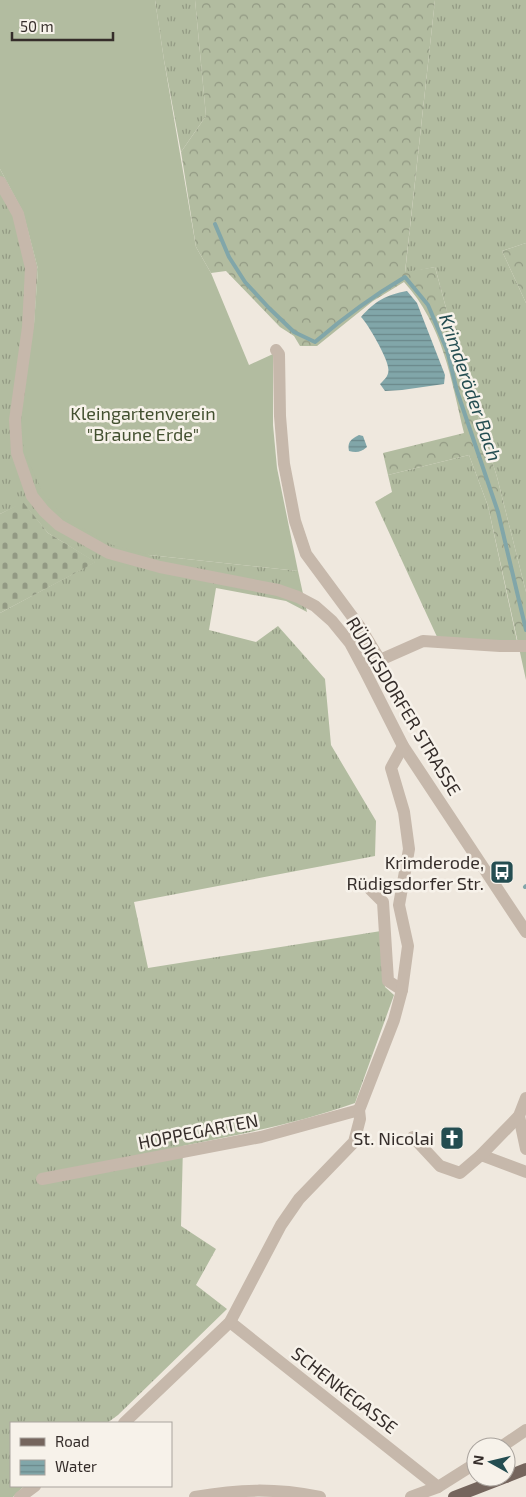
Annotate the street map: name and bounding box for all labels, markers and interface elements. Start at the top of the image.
scale bar [12,10,114,42]
text: 50 m [20,17,54,35]
water label: Krimderöder Bach [435,310,507,464]
park label: Kleingartenverein "Braune Erde" [70,402,216,445]
street label: RÜDIGSDORFER STRASSE [342,613,466,799]
place label: Krimderode, Rüdigsdorfer Str. [346,851,484,894]
bus stop icon: Krimderode, Rüdigsdorfer Str. [489,859,515,885]
street label: HOPPEGARTEN [136,1109,260,1153]
church icon: St. Nicolai [439,1125,465,1151]
place label: St. Nicolai [353,1127,434,1149]
street label: SCHENKEGASSE [288,1342,402,1438]
legend [10,1422,172,1487]
text: Road [55,1432,90,1450]
north arrow [466,1437,516,1487]
text: N [469,1454,487,1466]
text: Water [55,1457,97,1475]

